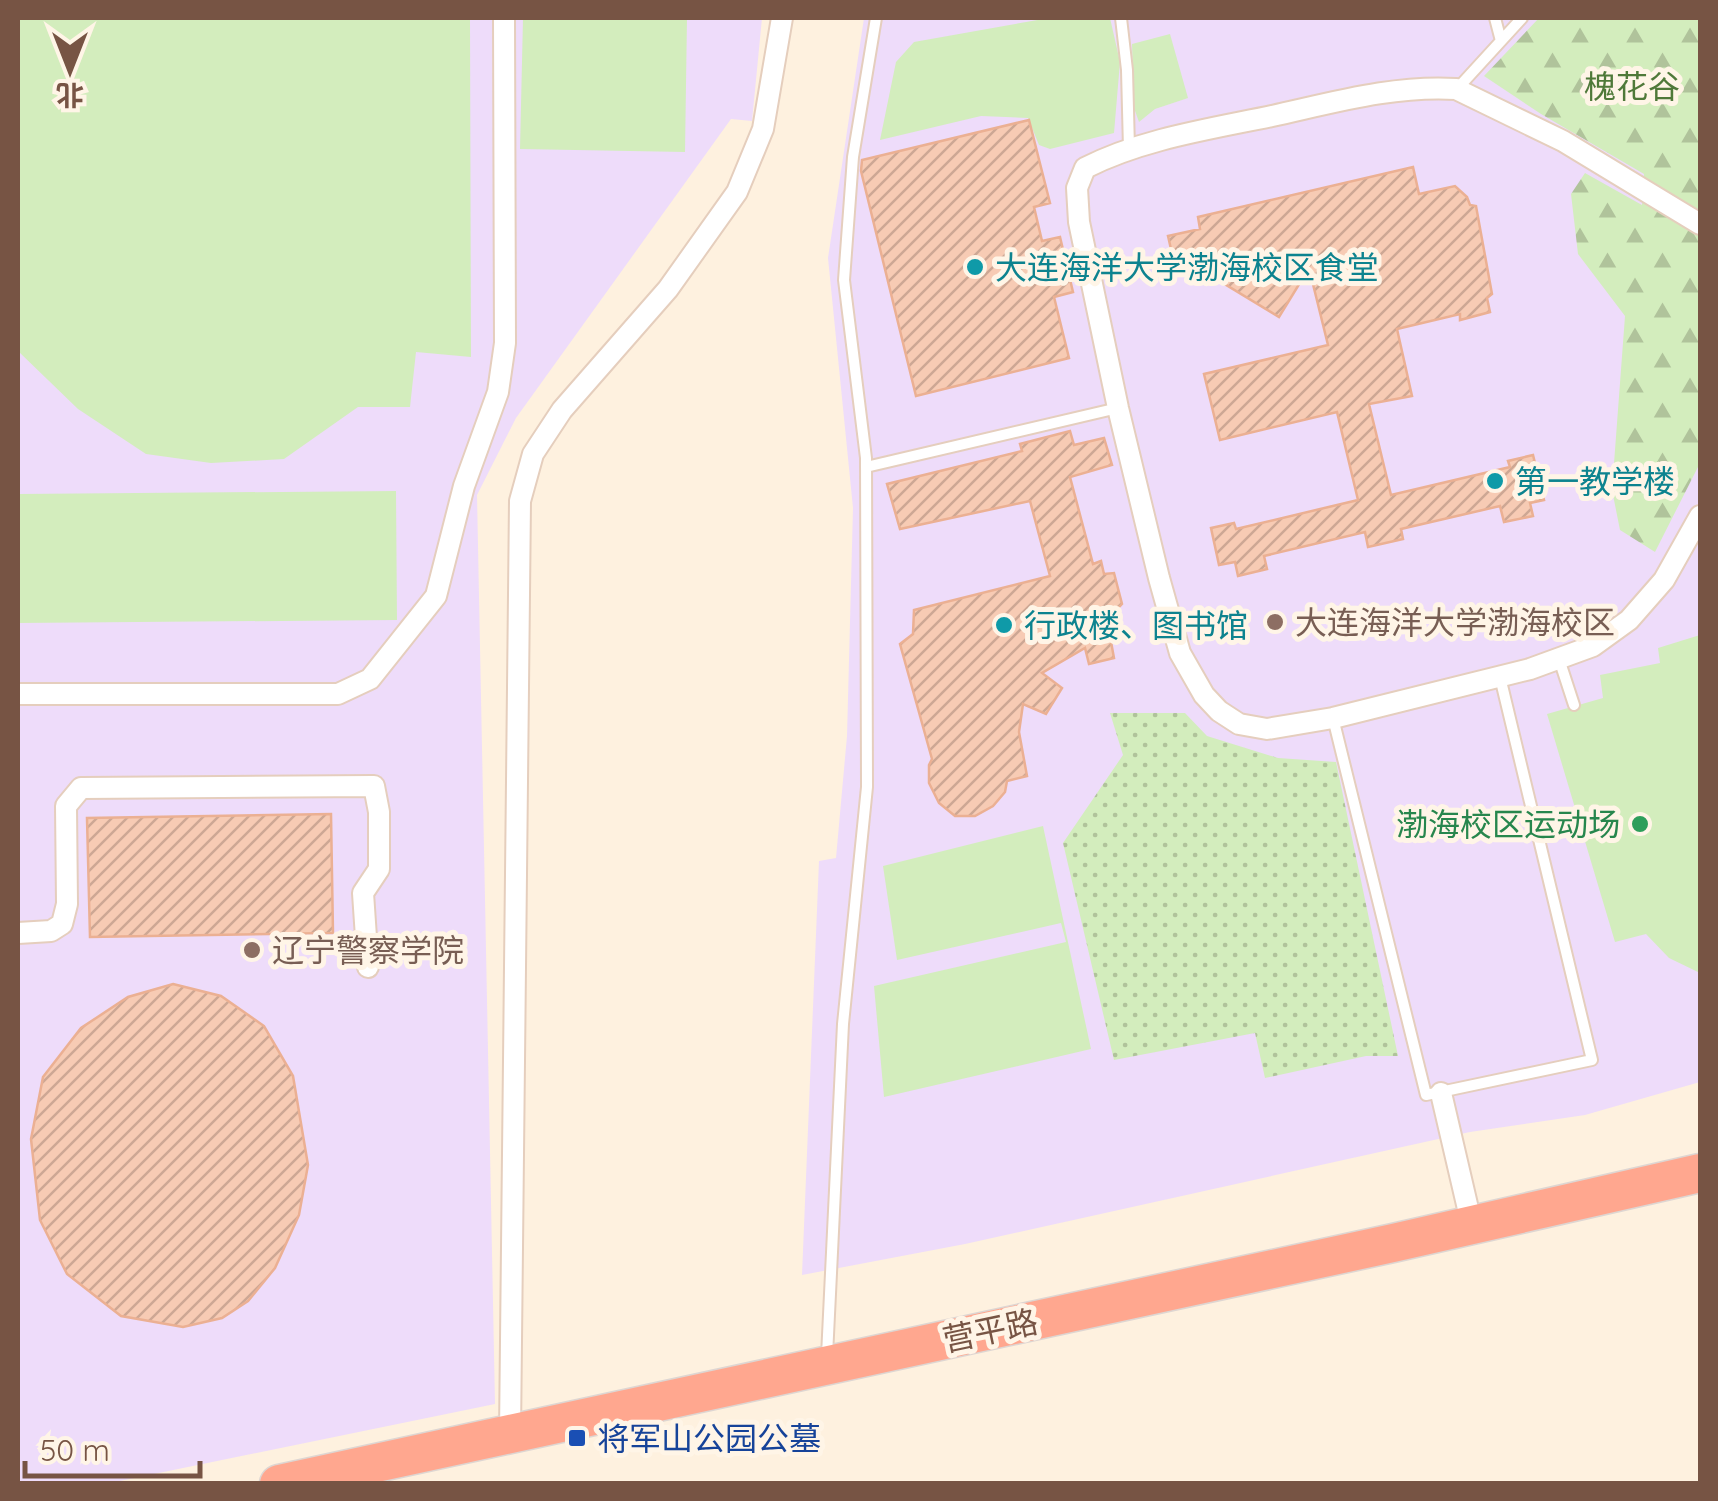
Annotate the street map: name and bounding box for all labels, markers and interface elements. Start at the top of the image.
north arrow [20,20,120,120]
park label: 槐花谷 [1584,66,1680,106]
text: 北 [56,78,84,113]
place label: 大连海洋大学渤海校区食堂 [995,247,1379,287]
marker: 大连海洋大学渤海校区食堂 [964,256,986,278]
place label: 第一教学楼 [1515,461,1675,501]
marker: 第一教学楼 [1484,470,1506,492]
place label: 大连海洋大学渤海校区 [1295,602,1615,642]
place label: 行政楼、图书馆 [1024,605,1248,645]
marker: 大连海洋大学渤海校区 [1264,611,1286,633]
marker: 行政楼、图书馆 [993,614,1015,636]
place label: 渤海校区运动场 [1396,804,1620,844]
marker: 渤海校区运动场 [1629,813,1651,835]
place label: 辽宁警察学院 [272,930,464,970]
marker: 辽宁警察学院 [241,939,263,961]
street label: 营平路 [939,1300,1041,1360]
scale bar [25,1416,200,1478]
place label: 将军山公园公墓 [597,1418,821,1458]
marker: 将军山公园公墓 [566,1427,588,1449]
text: 50 m [40,1431,110,1469]

